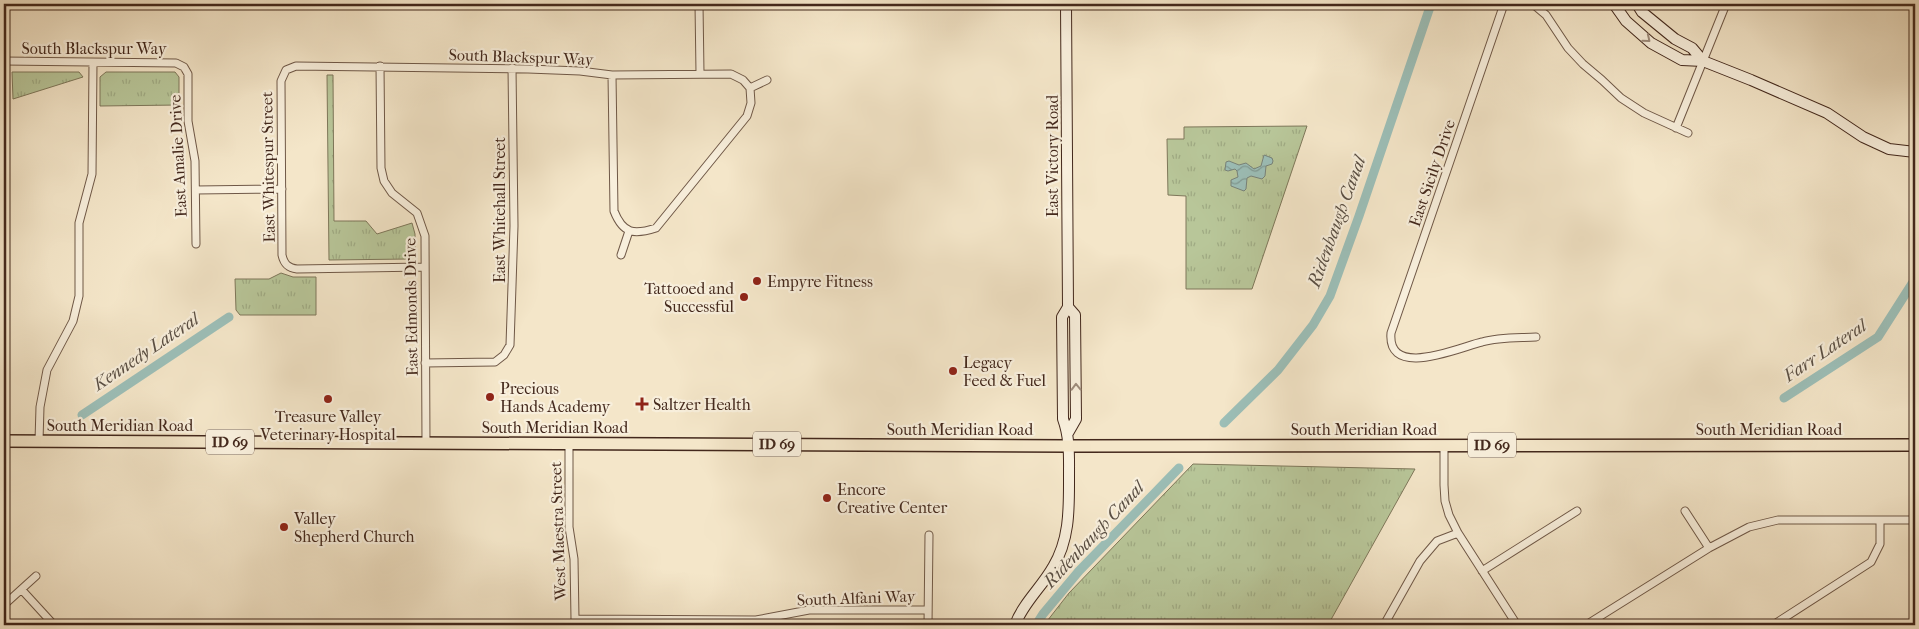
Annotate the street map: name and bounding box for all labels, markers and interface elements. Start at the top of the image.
one-way arrow [1641,34,1650,42]
street label: South Blackspur Way [22,39,167,58]
street label: South Blackspur Way [448,45,594,69]
street label: East Whitespur Street [257,91,279,243]
street label: East Amalie Drive [165,94,191,218]
street label: East Victory Road [1043,95,1062,217]
street label: East Sicily Drive [1405,117,1459,229]
street label: East Whitehall Street [490,137,509,283]
water label: Ridenbaugh Canal [1303,151,1371,291]
street label: East Edmonds Drive [400,238,422,376]
place label: Empyre Fitness [767,272,873,291]
marker: Empyre Fitness [751,275,763,287]
place label: Tattooed and Successful [644,279,735,316]
marker: Tattooed and Successful [738,291,750,303]
water label: Kennedy Lateral [87,307,205,396]
water label: Farr Lateral [1779,314,1873,387]
place label: Legacy Feed & Fuel [963,353,1046,390]
marker: Legacy Feed & Fuel [947,365,959,377]
place label: Precious Hands Academy [500,379,611,416]
one-way arrow [1071,382,1081,390]
marker: Precious Hands Academy [484,391,496,403]
marker: Treasure Valley Veterinary Hospital [322,393,334,405]
place label: Saltzer Health [653,395,751,414]
marker: Saltzer Health [635,397,649,411]
place label: Treasure Valley Veterinary Hospital [259,407,396,444]
street label: South Meridian Road [47,416,193,435]
street label: South Meridian Road [482,418,628,437]
street label: South Meridian Road [887,420,1033,439]
street label: South Meridian Road [1291,420,1437,439]
street label: South Meridian Road [1696,420,1842,439]
road number: ID 69 [206,430,254,454]
road number: ID 69 [753,432,801,456]
road number: ID 69 [1468,432,1516,458]
street label: West Maestra Street [546,461,570,602]
water label: Ridenbaugh Canal [1039,476,1150,593]
place label: Encore Creative Center [837,480,947,517]
marker: Encore Creative Center [821,492,833,504]
place label: Valley Shepherd Church [293,509,415,546]
marker: Valley Shepherd Church [278,521,290,533]
street label: South Alfani Way [796,586,916,610]

